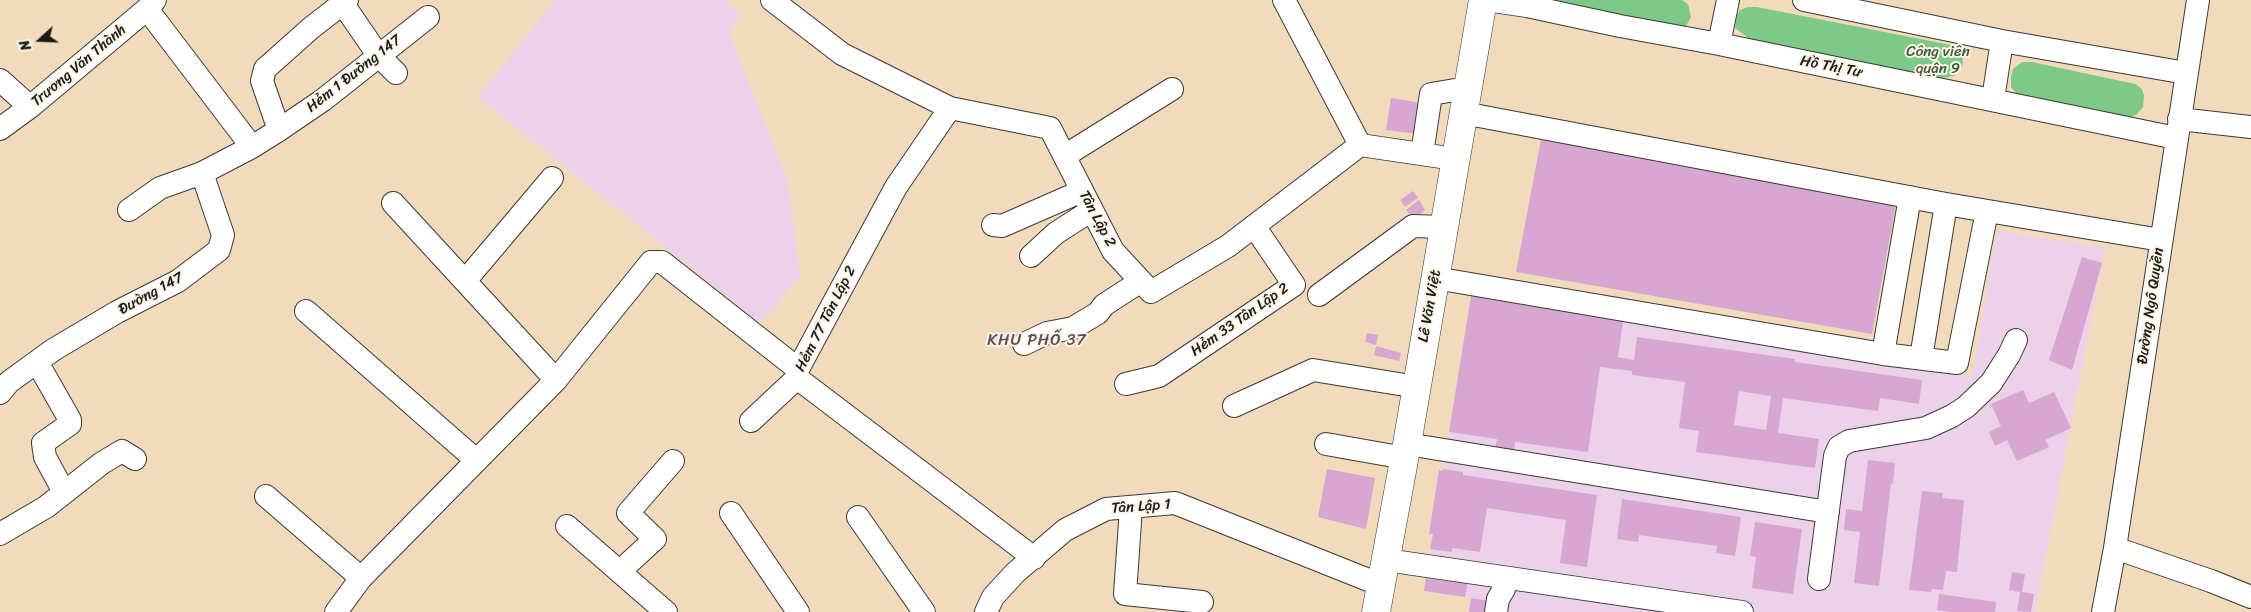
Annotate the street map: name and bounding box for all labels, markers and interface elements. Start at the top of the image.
north arrow [15,15,65,65]
street label: Trương Văn Thành [28,21,130,111]
street label: Hẻm 1 Đường 147 [303,31,405,117]
text: N [12,36,39,54]
park label: Công viên quận 9 [1906,43,1970,78]
street label: Hồ Thị Tư [1798,52,1864,82]
street label: Tân Lập 2 [1075,188,1119,250]
street label: Đường Ngô Quyền [2134,247,2168,365]
street label: Hẻm 77 Tân Lập 2 [792,263,860,375]
street label: Lê Văn Việt [1415,268,1445,344]
street label: Đường 147 [116,269,186,319]
street label: Hẻm 33 Tân Lập 2 [1188,279,1292,361]
district label: KHU PHỐ 37 [986,331,1088,351]
street label: Tân Lập 1 [1111,496,1171,518]

